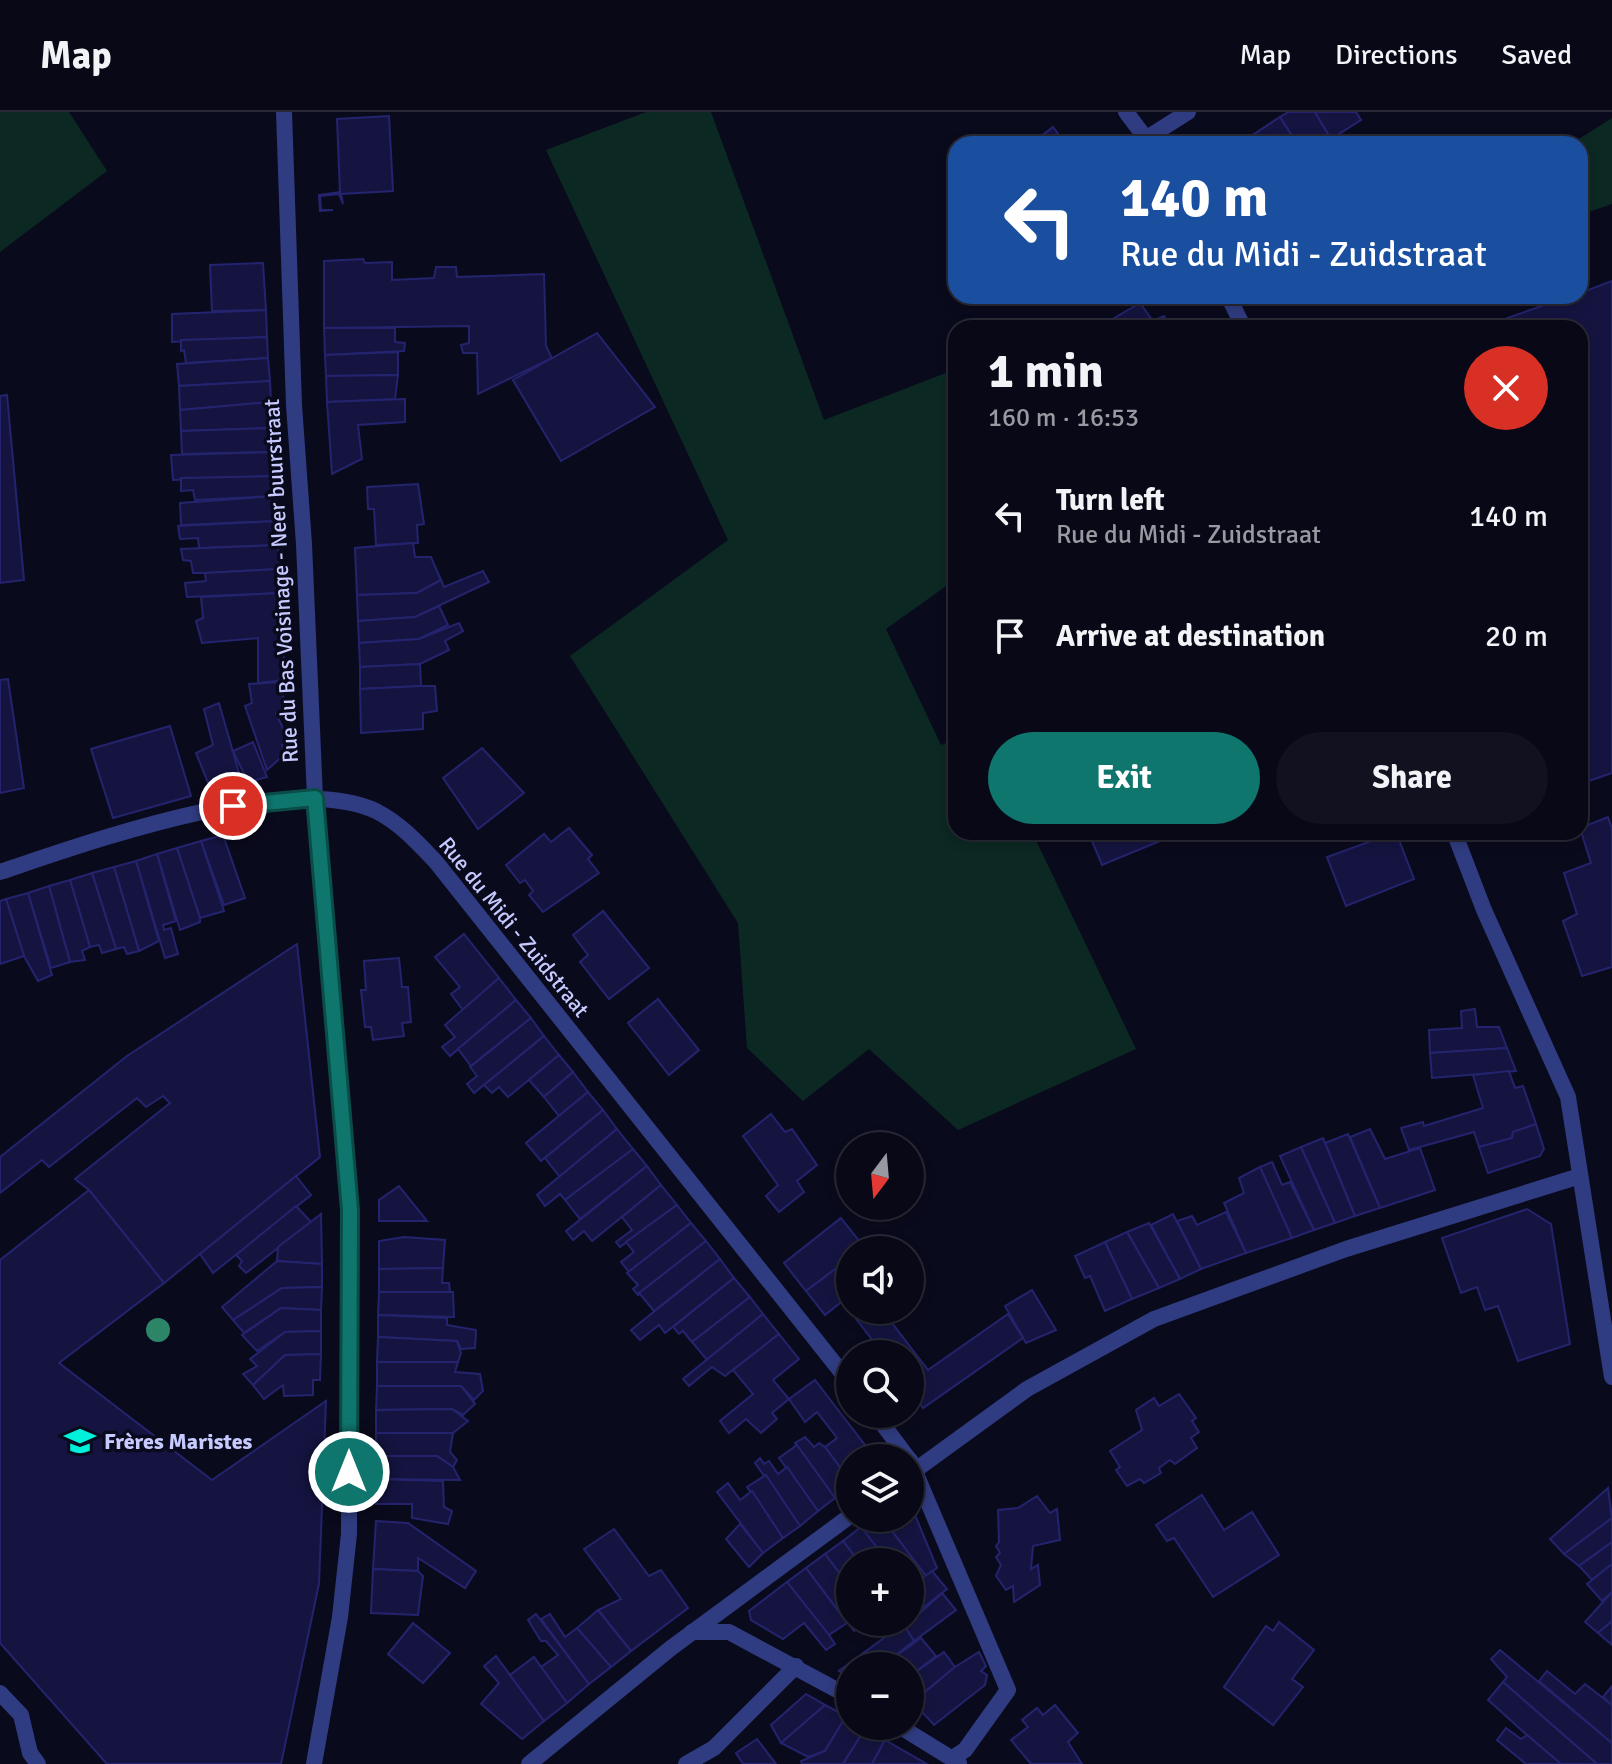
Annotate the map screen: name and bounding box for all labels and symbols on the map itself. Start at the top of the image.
street label: Rue du Bas Voisinage - Neer buurstraat [258,398,304,764]
pin [199,772,267,840]
street label: Rue du Midi - Zuidstraat [433,831,595,1023]
north arrow [836,1132,924,1220]
school or university icon: Frères Maristes [63,1424,97,1458]
place label: Frères Maristes [104,1428,253,1455]
position arrow [307,1430,391,1514]

